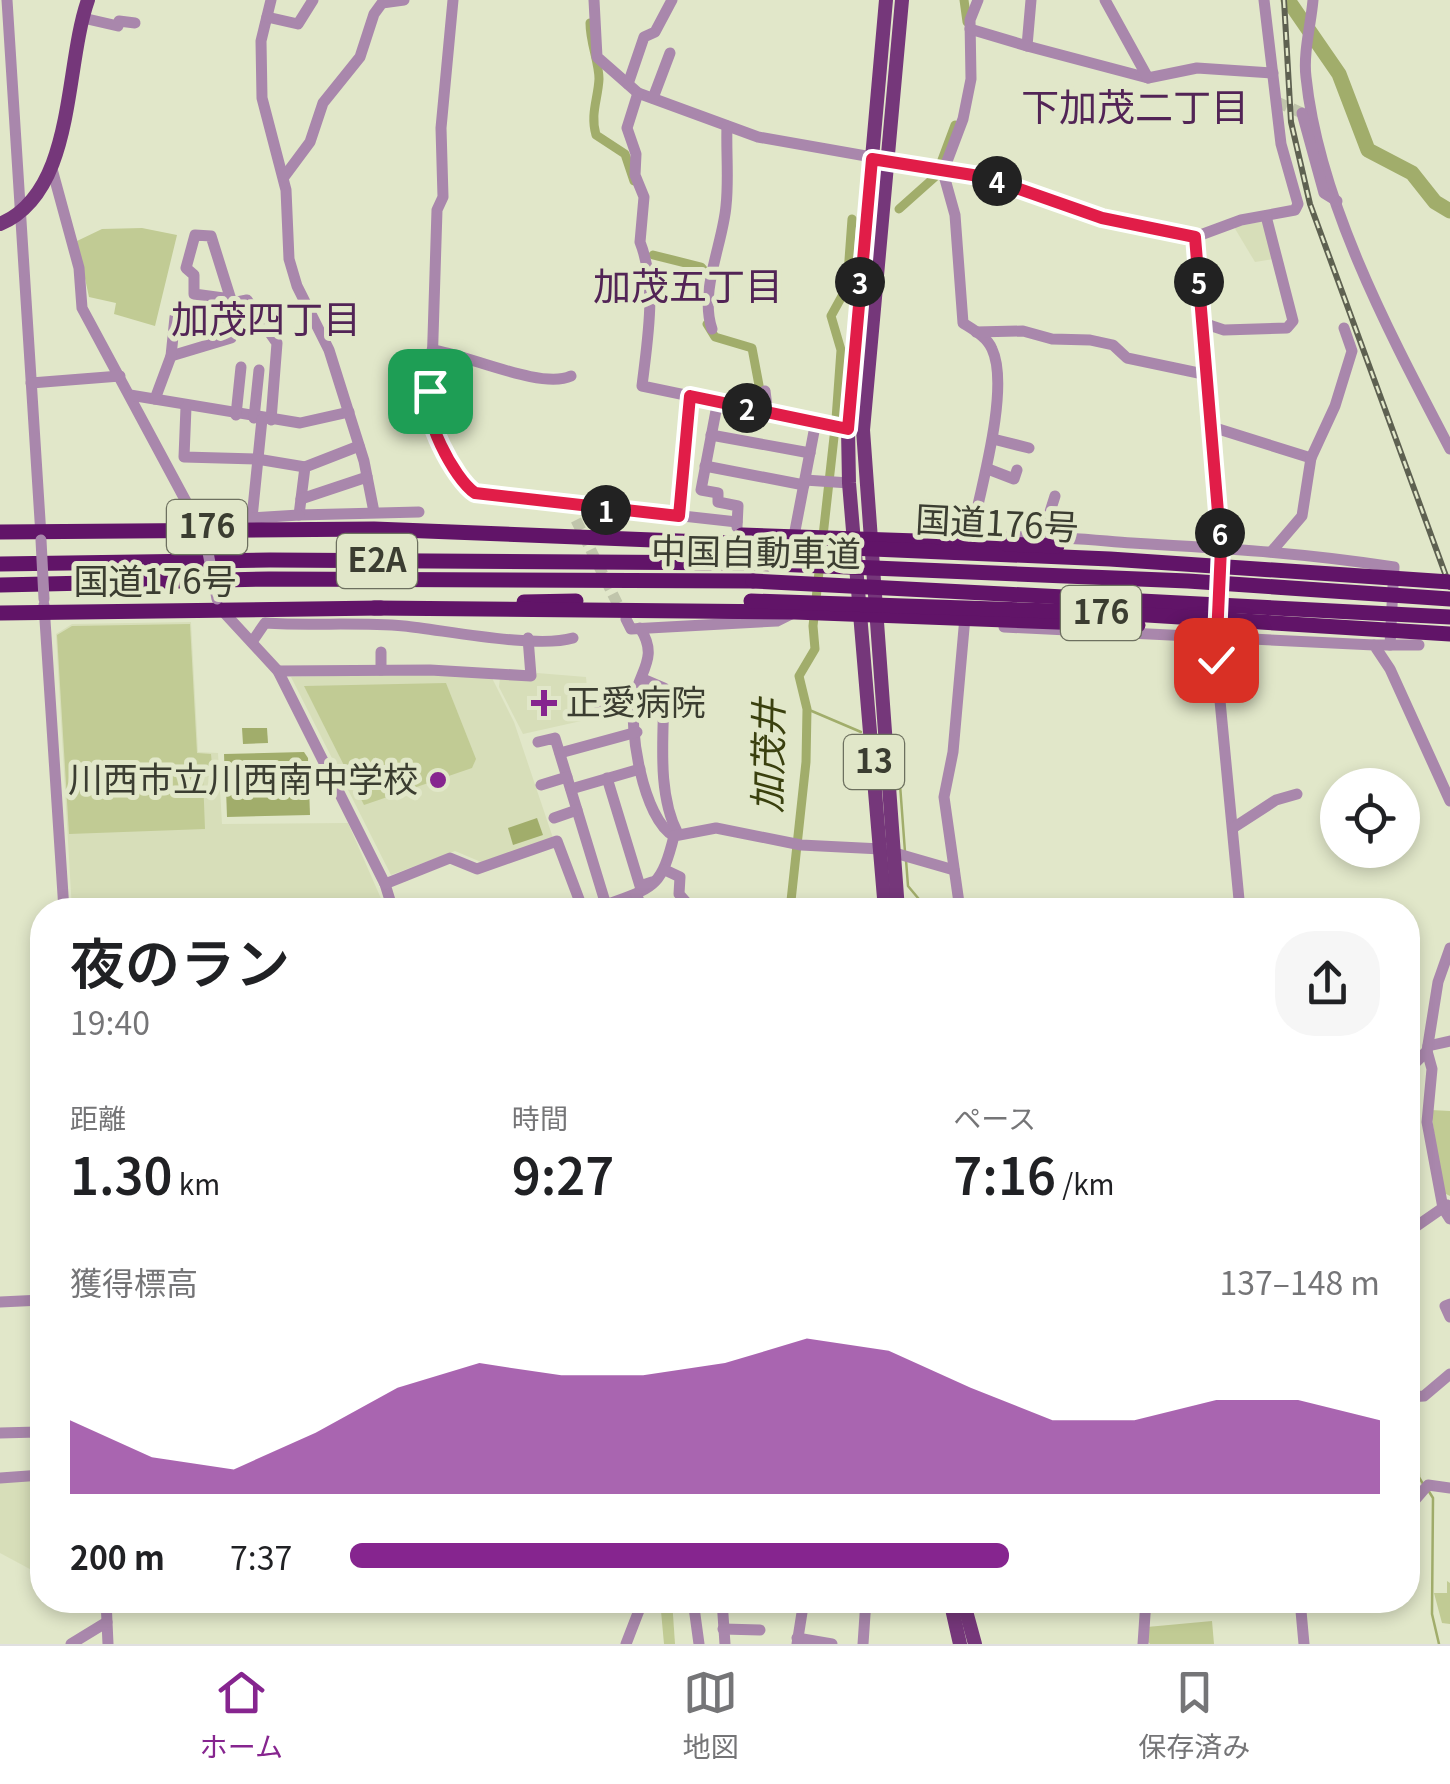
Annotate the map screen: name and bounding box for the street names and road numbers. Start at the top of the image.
street label: 国道176号 [914,491,1080,550]
road number: 176 [167,500,247,554]
street label: 中国自動車道 [651,522,861,577]
road number: E2A [337,534,417,588]
street label: 国道176号 [73,553,237,604]
road number: 176 [1061,586,1141,640]
road number: 13 [844,735,904,789]

